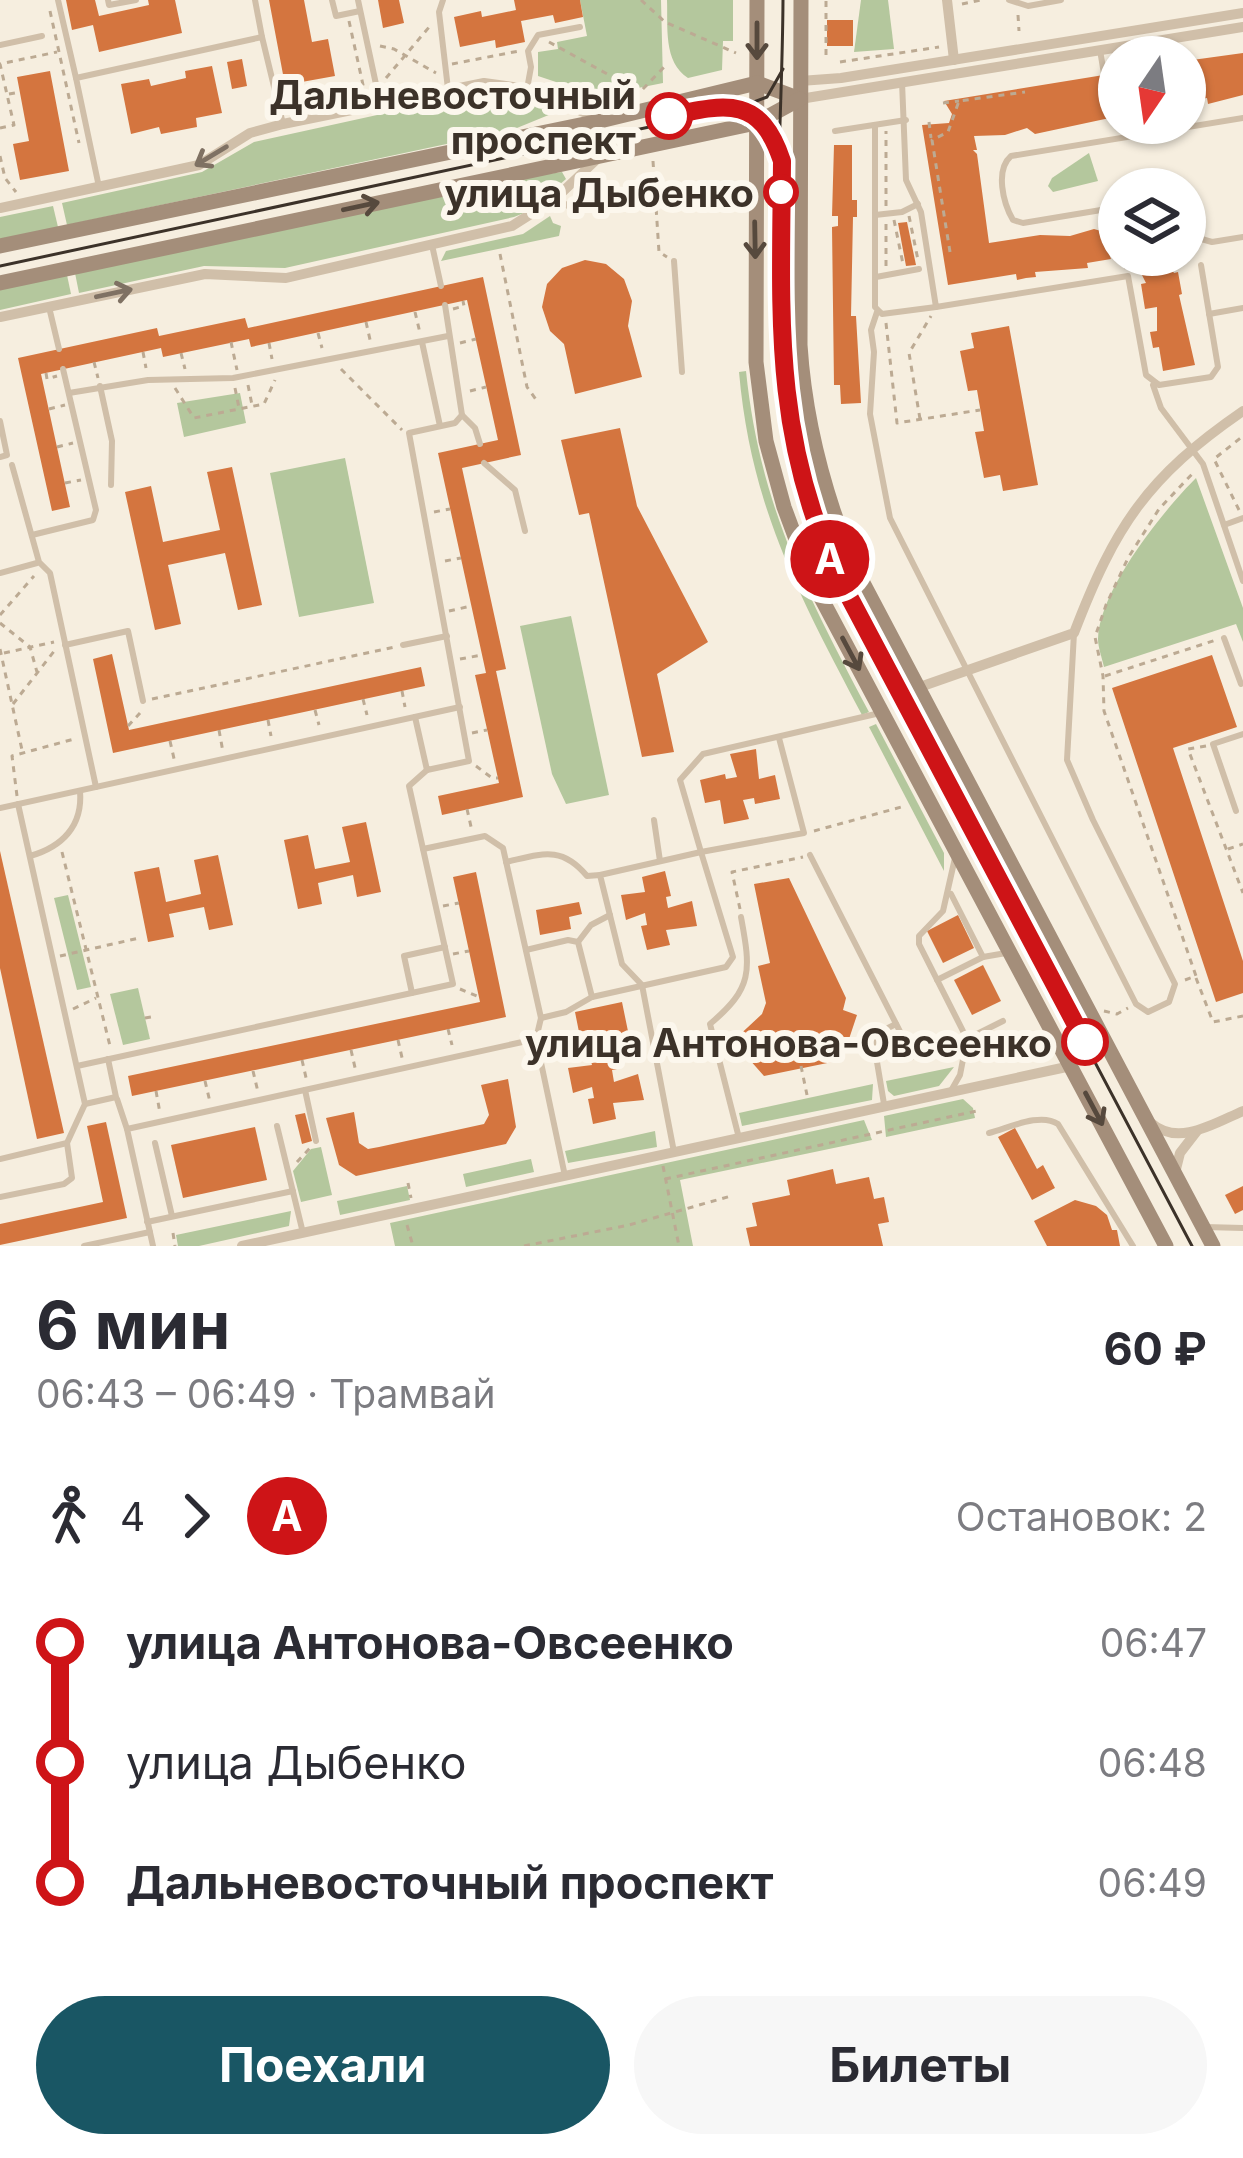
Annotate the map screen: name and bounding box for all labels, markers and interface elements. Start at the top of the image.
one-way arrow [746,21,768,60]
north arrow [1098,36,1206,144]
map controls [1098,36,1206,276]
place label: Дальневосточный проспект [269,71,636,163]
marker: Дальневосточный проспект [647,94,691,138]
one-way arrow [195,144,229,168]
button: layers [1098,168,1206,276]
place label: улица Дыбенко [445,169,754,216]
marker: улица Дыбенко [765,176,797,208]
one-way arrow [340,194,379,216]
one-way arrow [744,220,766,259]
one-way arrow [94,281,133,303]
line badge: А [791,520,869,598]
text: А [814,533,846,584]
one-way arrow [840,636,863,671]
place label: улица Антонова-Овсеенко [525,1019,1052,1066]
marker: улица Антонова-Овсеенко [1063,1020,1107,1064]
one-way arrow [1083,1091,1106,1126]
text: 6 мин [36,1285,230,1365]
text: 60 ₽ [1103,1321,1207,1376]
text: 06:43 – 06:49 · Трамвай [36,1370,495,1417]
icon: walk [36,1483,102,1549]
icon: forward [163,1483,229,1549]
text: А [271,1490,303,1541]
text: 4 [120,1493,145,1540]
text: Остановок: 2 [956,1493,1207,1540]
text: улица Антонова-Овсеенко [126,1615,734,1670]
text: 06:47 [1100,1619,1207,1666]
text: улица Дыбенко [126,1735,466,1790]
text: 06:48 [1098,1739,1207,1786]
text: Дальневосточный проспект [126,1855,773,1910]
text: 06:49 [1098,1859,1207,1906]
button: Поехали [36,1996,610,2134]
button: Билеты [634,1996,1207,2134]

